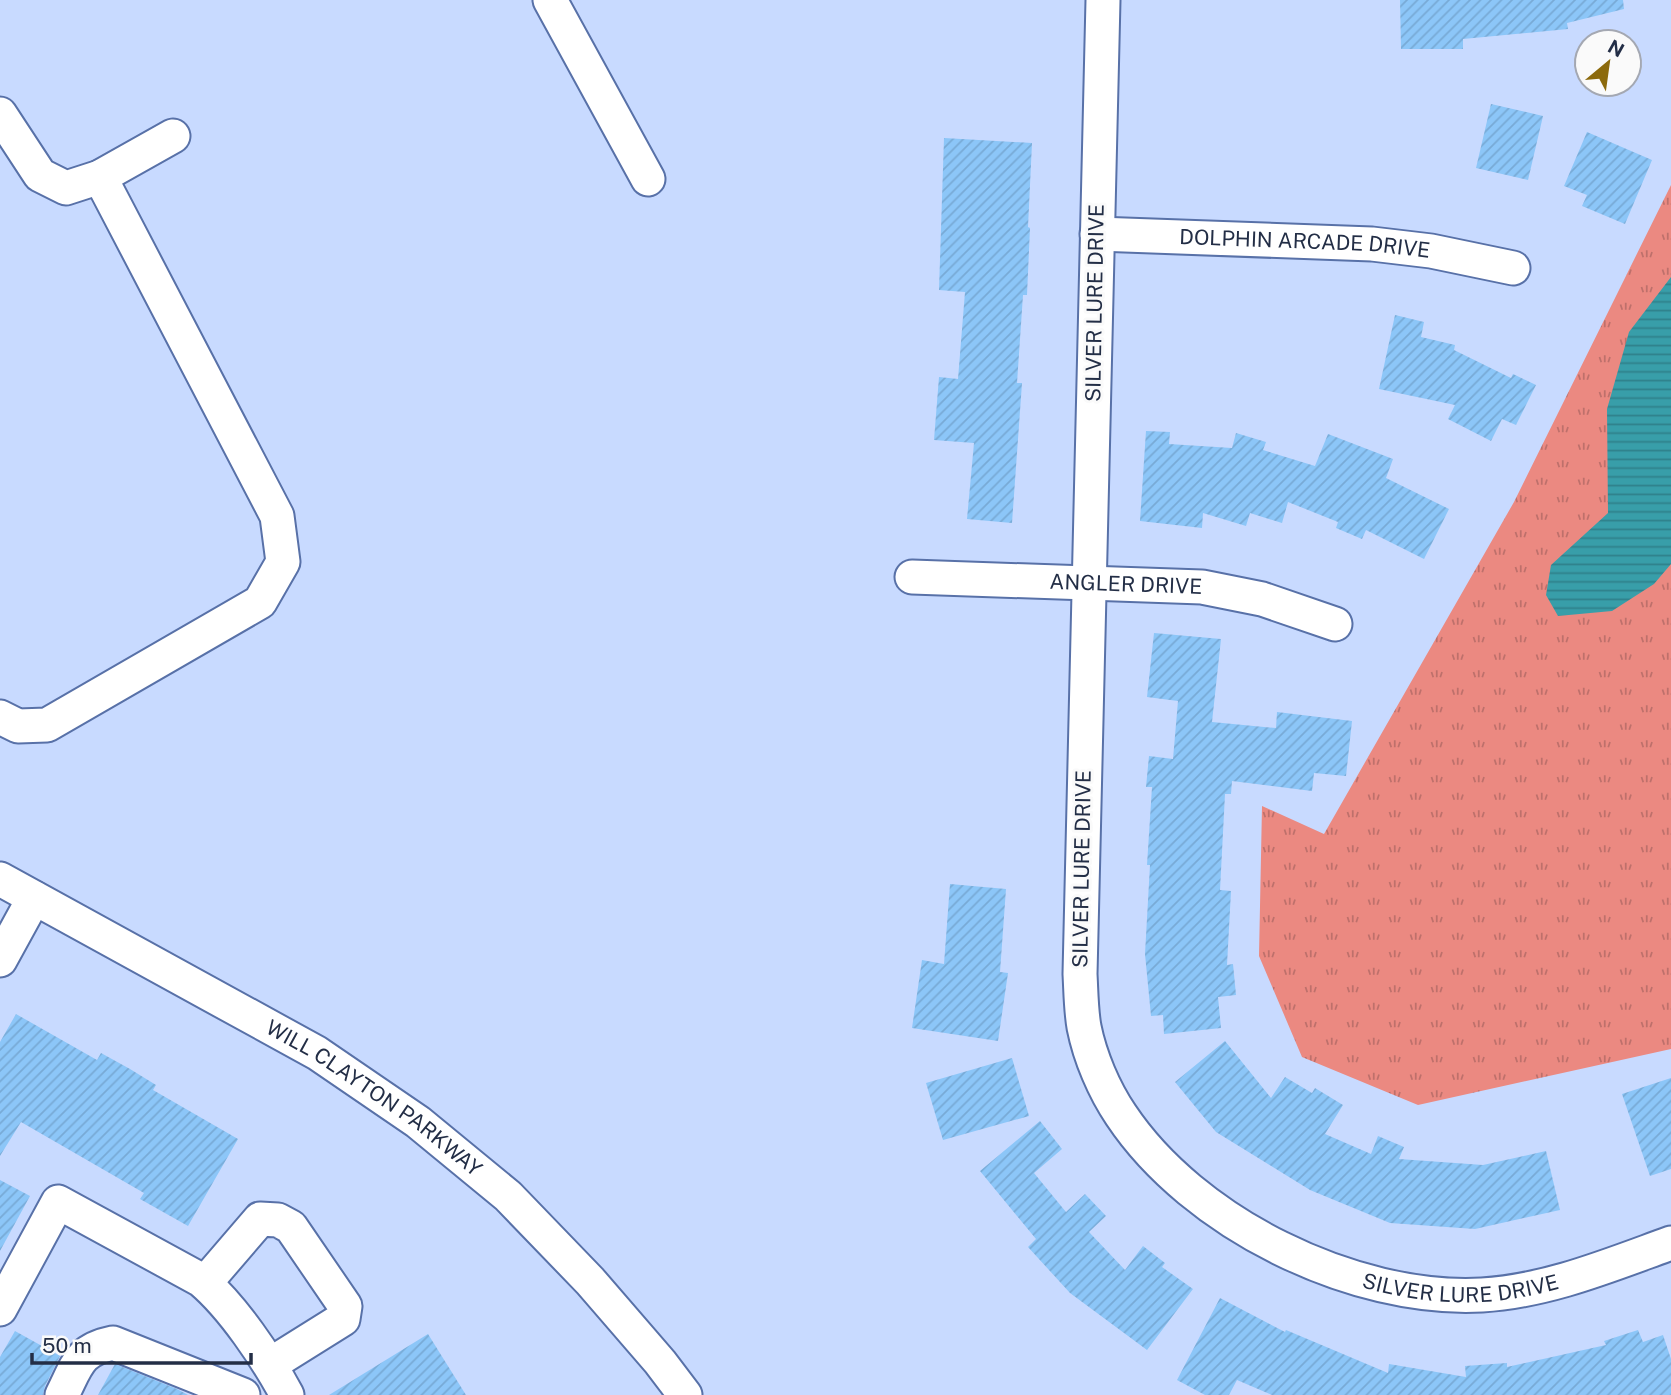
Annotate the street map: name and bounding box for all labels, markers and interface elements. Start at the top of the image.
north arrow [1573,28,1643,98]
text: N [1604,35,1628,61]
street label: SILVER LURE DRIVE [1080,204,1109,402]
street label: DOLPHIN ARCADE DRIVE [1179,224,1432,263]
street label: ANGLER DRIVE [1049,569,1203,599]
street label: SILVER LURE DRIVE [1067,770,1096,968]
street label: WILL CLAYTON PARKWAY [262,1015,487,1181]
street label: SILVER LURE DRIVE [1360,1268,1561,1308]
scale bar [32,1322,250,1366]
text: 50 m [42,1333,92,1358]

